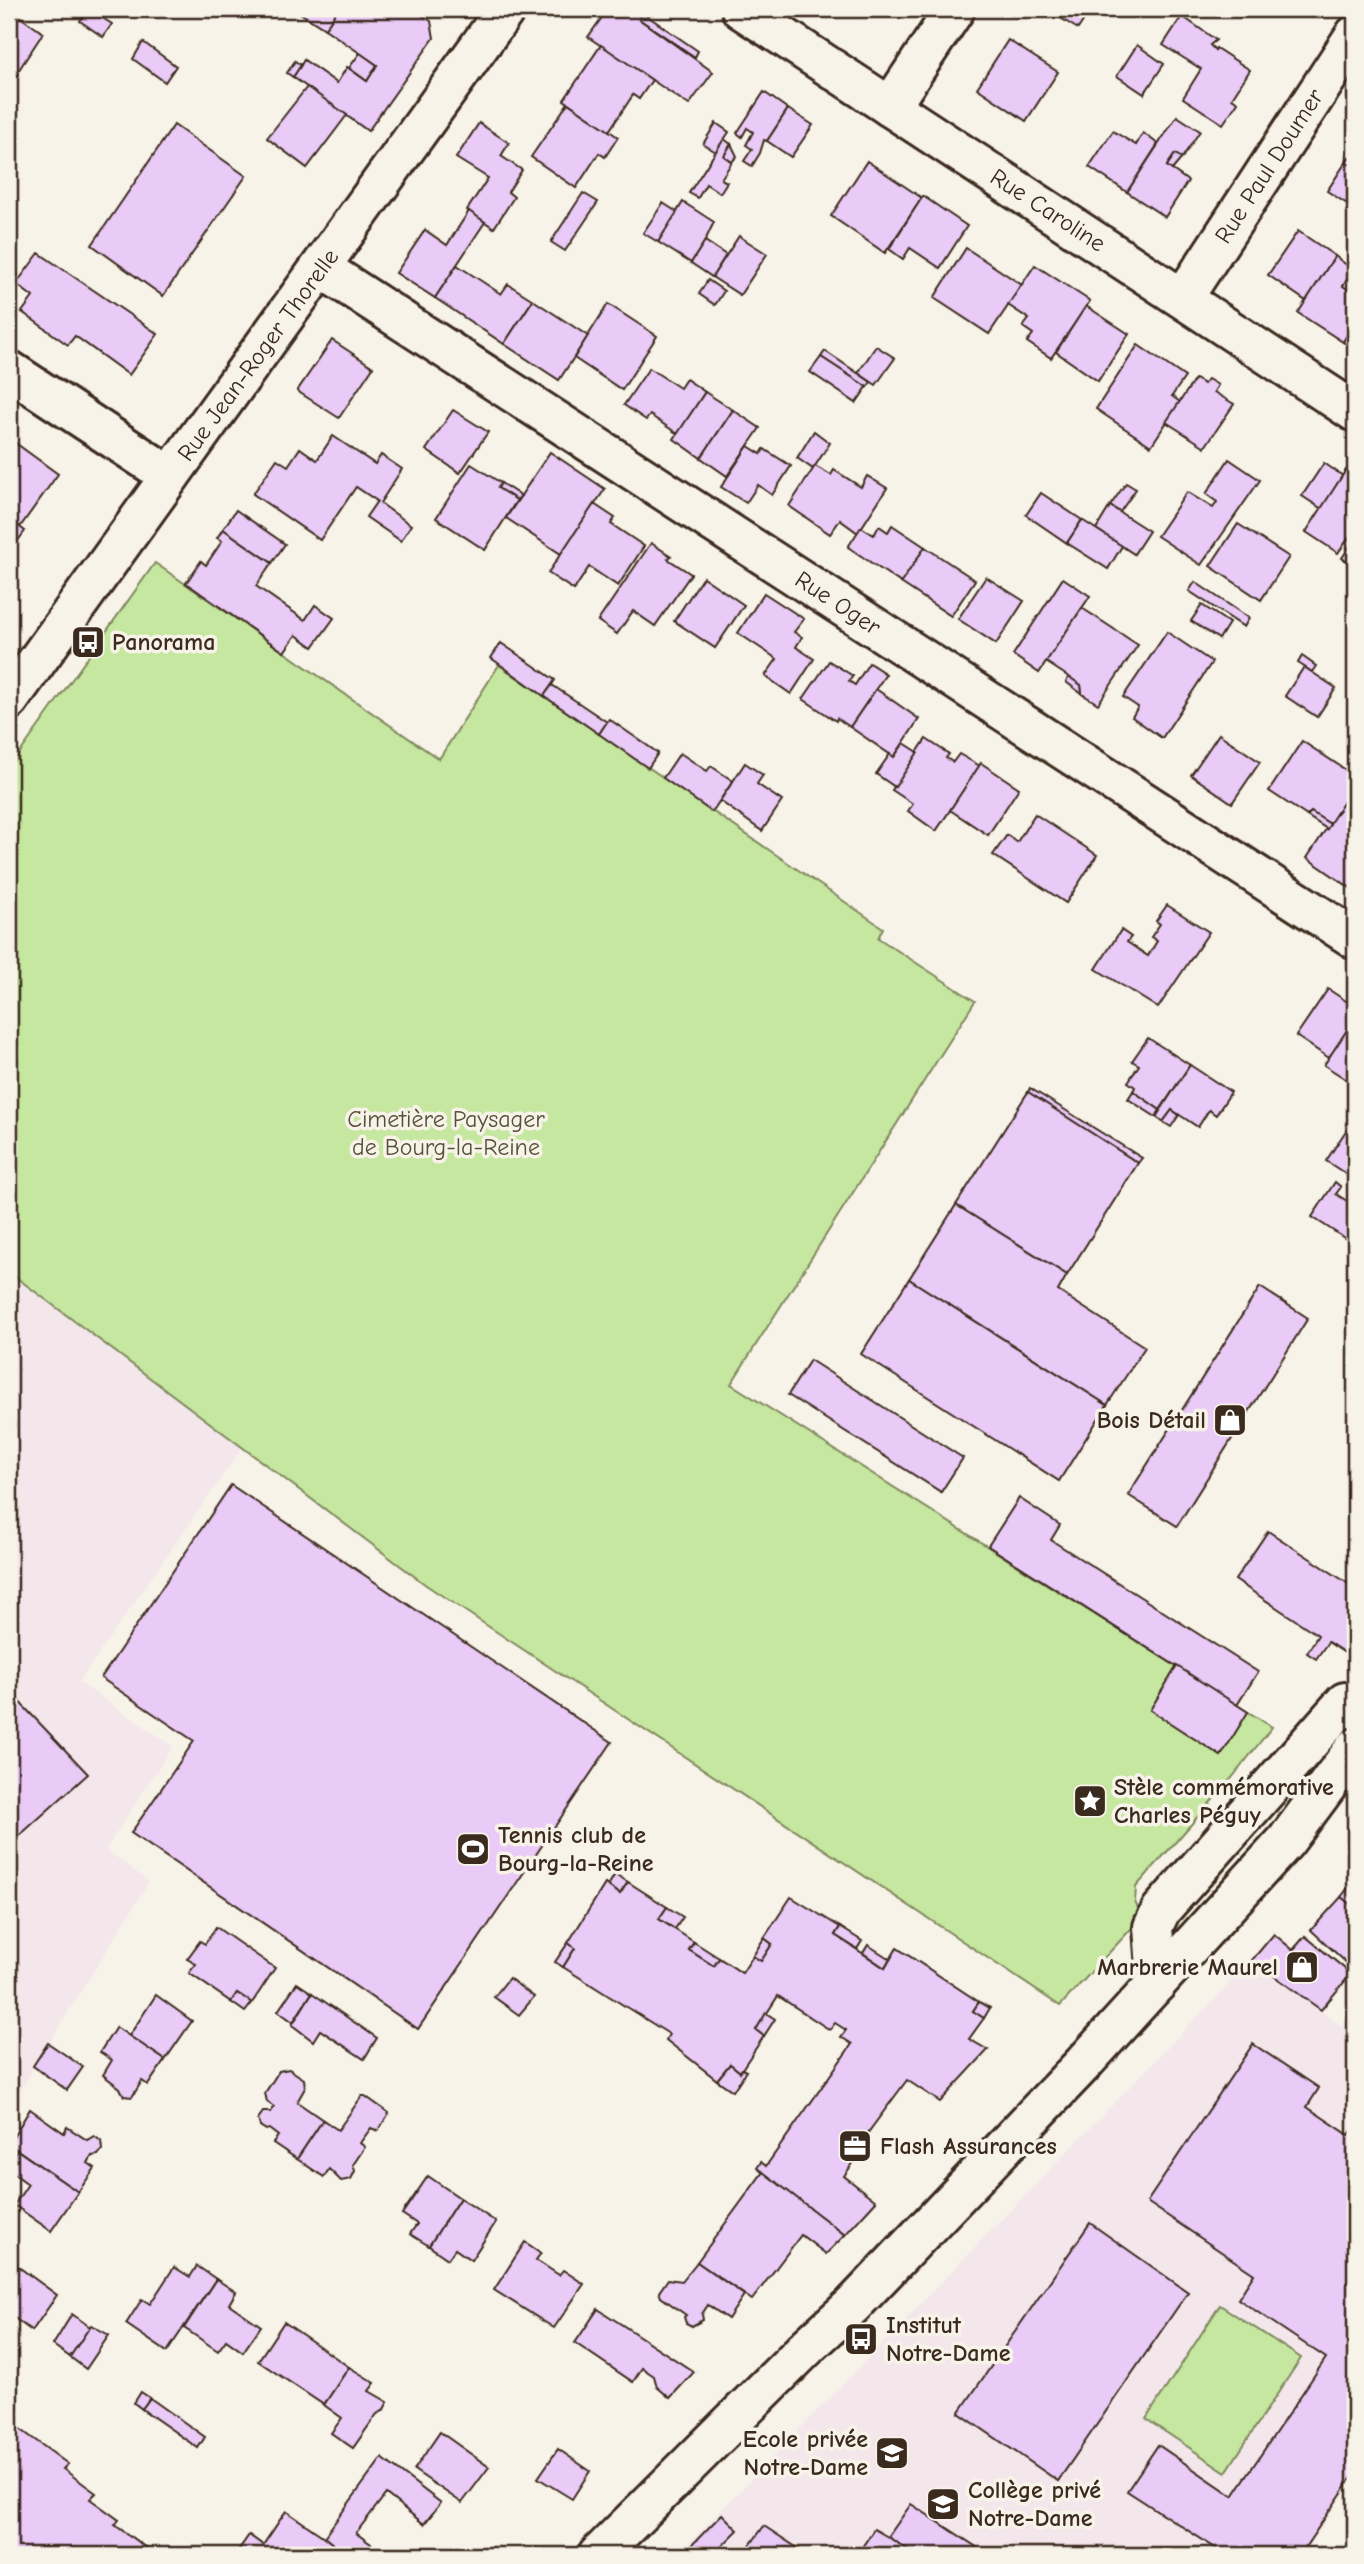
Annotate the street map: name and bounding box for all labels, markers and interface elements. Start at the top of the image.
street label: Rue Paul Doumer [1209,83,1330,248]
street label: Rue Caroline [985,162,1111,258]
street label: Rue Jean-Roger Thorelle [172,243,344,467]
street label: Rue Oger [790,565,886,641]
bus stop icon: Panorama [69,623,107,661]
place label: Panorama [112,628,215,656]
park label: Cimetière Paysager de Bourg-la-Reine [347,1105,545,1161]
shop icon: Bois Détail [1211,1401,1249,1439]
place label: Bois Détail [1097,1406,1206,1434]
place label: Stèle commémorative Charles Péguy [1114,1773,1334,1829]
place icon: Stèle commémorative Charles Péguy [1071,1782,1109,1820]
place label: Tennis club de Bourg-la-Reine [498,1821,654,1877]
sports icon: Tennis club de Bourg-la-Reine [454,1830,492,1868]
shop icon: Marbrerie Maurel [1283,1948,1321,1986]
place label: Marbrerie Maurel [1097,1953,1278,1981]
office icon: Flash Assurances [836,2127,874,2165]
place label: Flash Assurances [880,2132,1057,2160]
place label: Institut Notre-Dame [886,2311,1011,2367]
bus stop icon: Institut Notre-Dame [842,2320,880,2358]
place label: Ecole privée Notre-Dame [743,2425,868,2481]
school or university icon: Ecole privée Notre-Dame [873,2434,911,2472]
place label: Collège privé Notre-Dame [968,2476,1101,2532]
school or university icon: Collège privé Notre-Dame [924,2485,962,2523]

